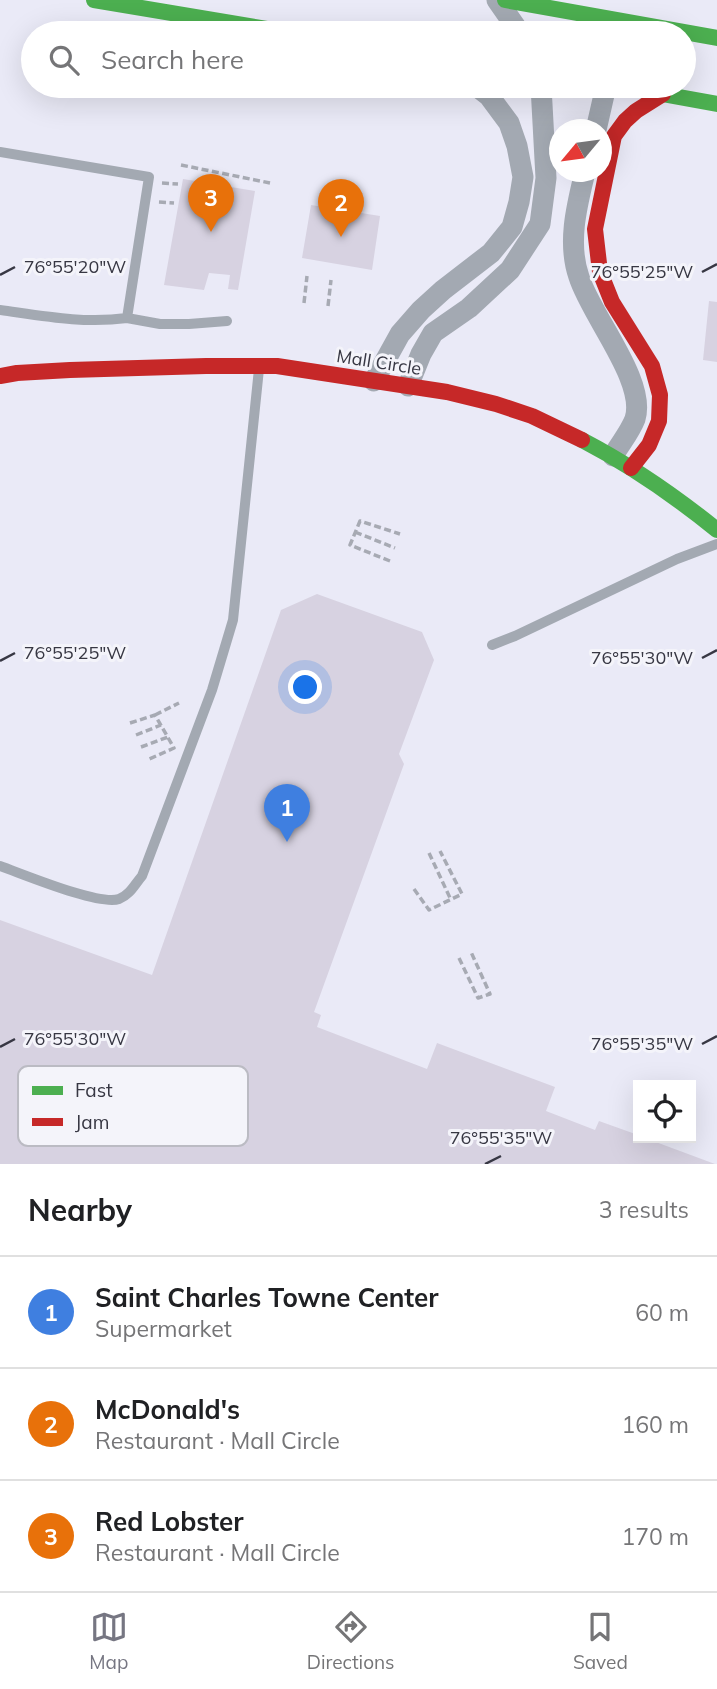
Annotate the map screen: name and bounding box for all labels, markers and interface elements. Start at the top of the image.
search box [21,21,696,98]
icon: search [45,41,83,79]
text: Search here [101,43,244,76]
north arrow [549,119,612,182]
pin: 3 [188,174,234,232]
pin: 2 [318,179,364,237]
text: 76°55'20"W [24,255,126,278]
text: 76°55'25"W [591,260,693,283]
street label: Mall Circle [335,344,423,380]
text: 76°55'25"W [24,641,126,664]
text: 76°55'30"W [591,646,693,669]
your location [288,670,322,704]
pin: 1 [264,784,310,842]
text: 76°55'30"W [24,1027,126,1050]
text: 76°55'35"W [591,1032,693,1055]
legend [18,1066,248,1146]
text: Fast [75,1078,113,1102]
map controls [633,1080,696,1143]
button: locate [633,1080,696,1143]
text: Jam [75,1110,109,1134]
text: 76°55'35"W [450,1126,552,1149]
text: Nearby [28,1191,132,1229]
text: 3 results [599,1195,689,1224]
text: Saint Charles Towne Center [95,1281,439,1314]
text: 1 [44,1298,58,1327]
text: 60 m [635,1298,689,1327]
text: Supermarket [95,1314,232,1343]
text: McDonald's [95,1393,240,1426]
text: 2 [44,1410,58,1439]
text: 160 m [621,1410,689,1439]
text: Restaurant · Mall Circle [95,1426,340,1455]
text: Red Lobster [95,1505,243,1538]
text: 3 [44,1522,58,1551]
text: 170 m [621,1522,689,1551]
text: Restaurant · Mall Circle [95,1538,340,1567]
tab: Map [89,1608,128,1674]
tab: Directions [307,1608,395,1674]
tab: Saved [573,1608,628,1674]

